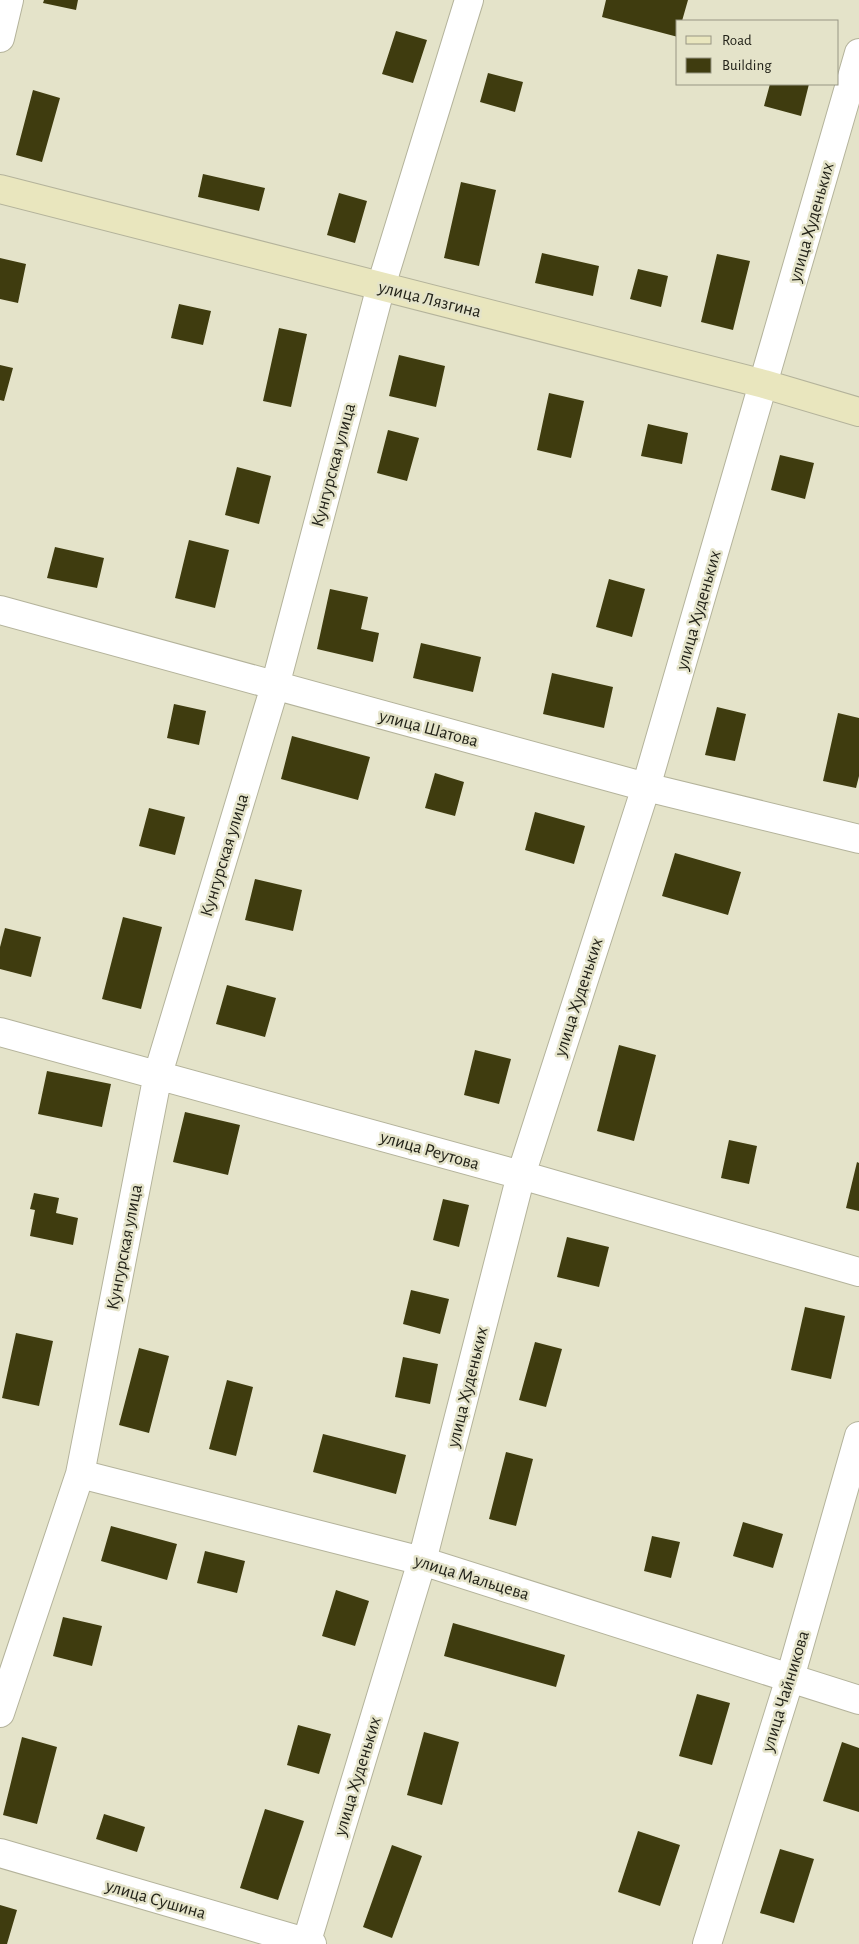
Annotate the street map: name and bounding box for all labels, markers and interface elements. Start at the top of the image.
legend [676,20,839,85]
text: Road [722,33,752,48]
text: Building [722,58,772,73]
street label: улица Худеньких [786,160,838,285]
street label: улица Лязгина [376,278,483,321]
street label: Кунгурская улица [309,401,359,529]
street label: улица Худеньких [673,548,725,673]
street label: улица Шатова [376,707,480,751]
street label: Кунгурская улица [198,792,252,919]
street label: улица Худеньких [551,936,607,1060]
street label: улица Реутова [377,1128,481,1174]
street label: Кунгурская улица [104,1183,146,1311]
street label: улица Худеньких [444,1325,492,1450]
street label: улица Мальцева [411,1552,531,1604]
street label: улица Чайникова [759,1629,813,1755]
street label: улица Худеньких [331,1715,385,1839]
street label: улица Сушина [103,1877,208,1923]

